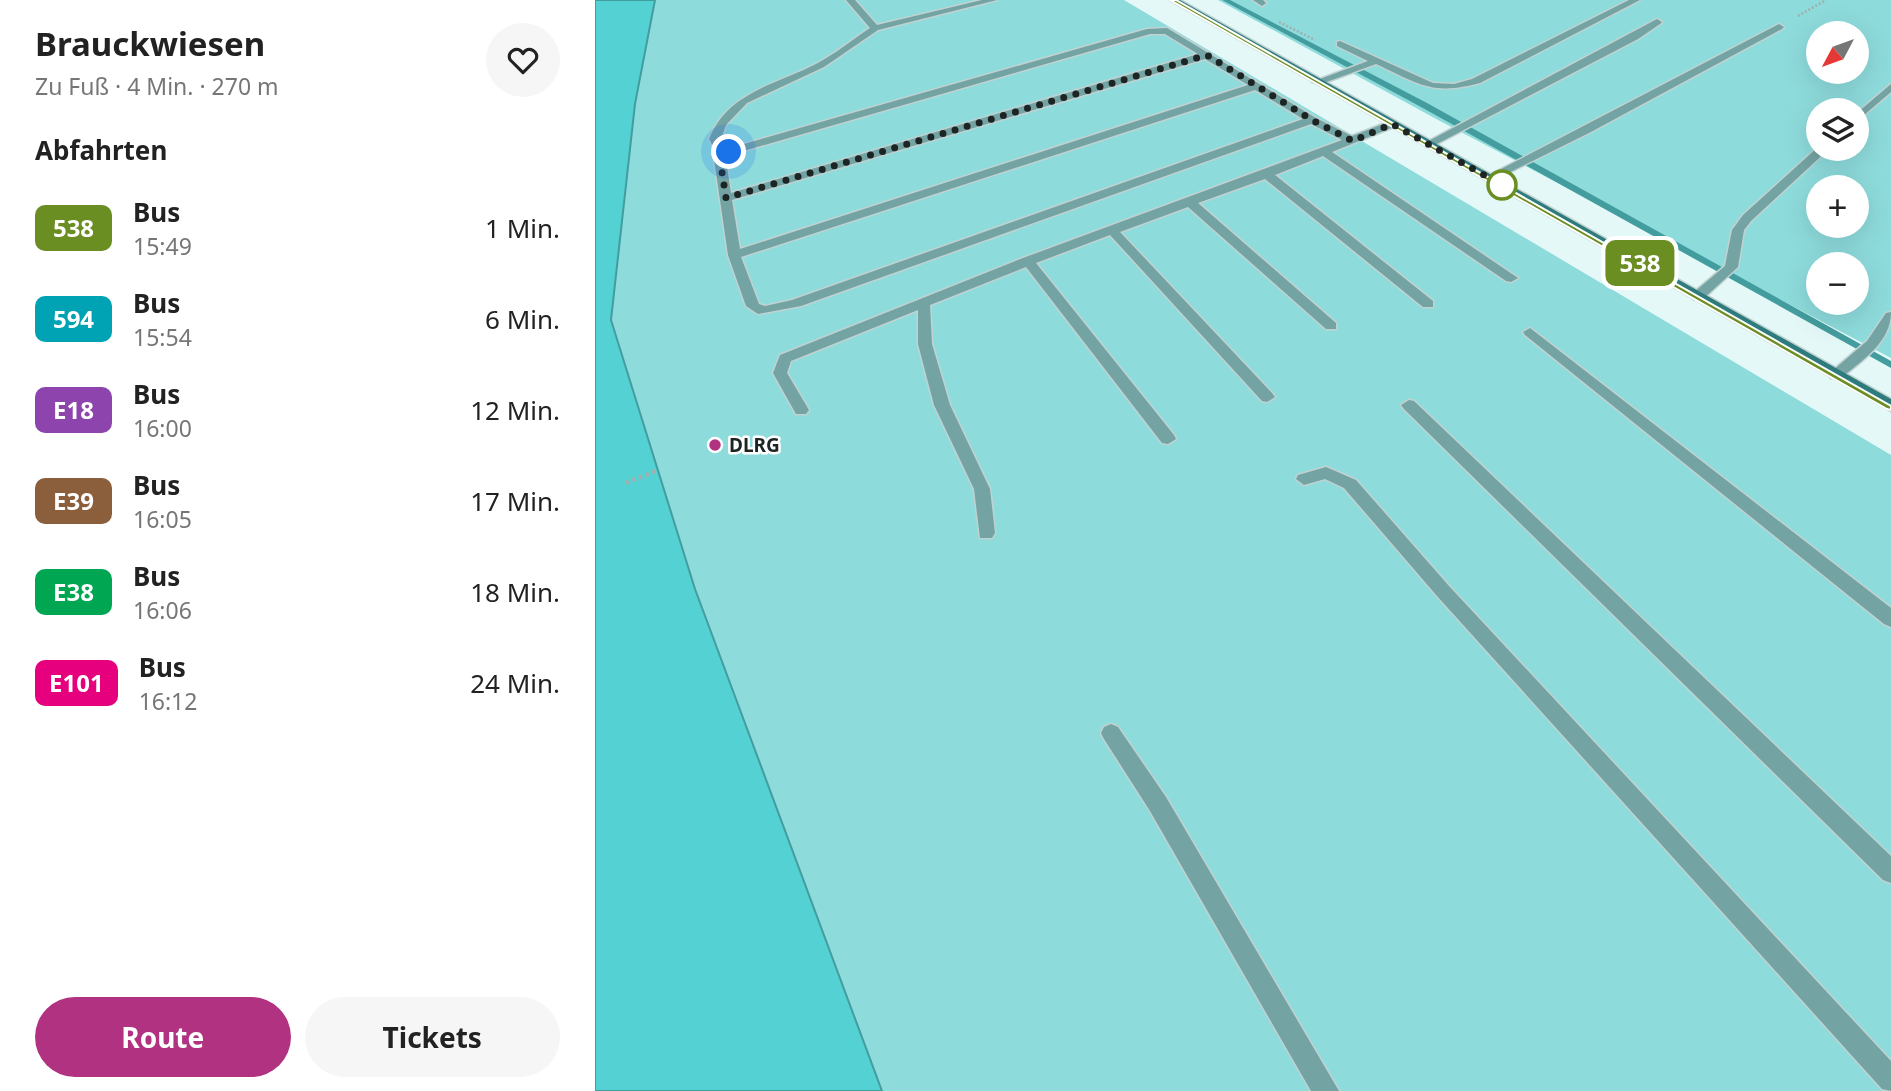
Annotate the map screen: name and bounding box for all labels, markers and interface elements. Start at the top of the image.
text: Brauckwiesen [35,21,265,66]
north arrow [1806,21,1869,84]
map controls [1806,21,1869,315]
button: heart [486,23,560,97]
text: Zu Fuß · 4 Min. · 270 m [35,70,279,102]
button: layers [1806,98,1869,161]
text: Abfahrten [35,132,167,168]
your location [711,134,746,169]
unlabelled marker [1487,170,1517,200]
button: + [1806,175,1869,238]
text: Bus [133,194,180,230]
text: 1 Min. [485,210,560,246]
text: 538 [53,211,94,244]
text: 15:49 [133,230,192,262]
line badge: 538 [1600,240,1680,286]
text: 538 [1619,246,1661,279]
button: − [1806,252,1869,315]
text: Bus [133,285,180,321]
text: 6 Min. [485,301,560,337]
text: 594 [53,302,94,335]
text: 15:54 [133,321,192,353]
text: Bus [133,376,180,412]
text: 12 Min. [470,392,560,428]
text: E18 [53,393,94,426]
text: 16:00 [133,412,192,444]
place label: DLRG [729,432,780,458]
marker: DLRG [707,437,723,453]
text: Bus [133,467,180,503]
text: 17 Min. [470,483,560,519]
text: E39 [53,484,94,517]
text: 16:05 [133,503,192,535]
text: Bus [133,558,180,594]
text: 18 Min. [470,574,560,610]
text: E38 [53,575,94,608]
text: 16:06 [133,594,192,626]
text: Bus [139,649,186,685]
text: 24 Min. [470,665,560,701]
text: E101 [49,666,104,699]
text: 16:12 [139,685,197,717]
button: Route [35,997,291,1077]
button: Tickets [305,997,560,1077]

